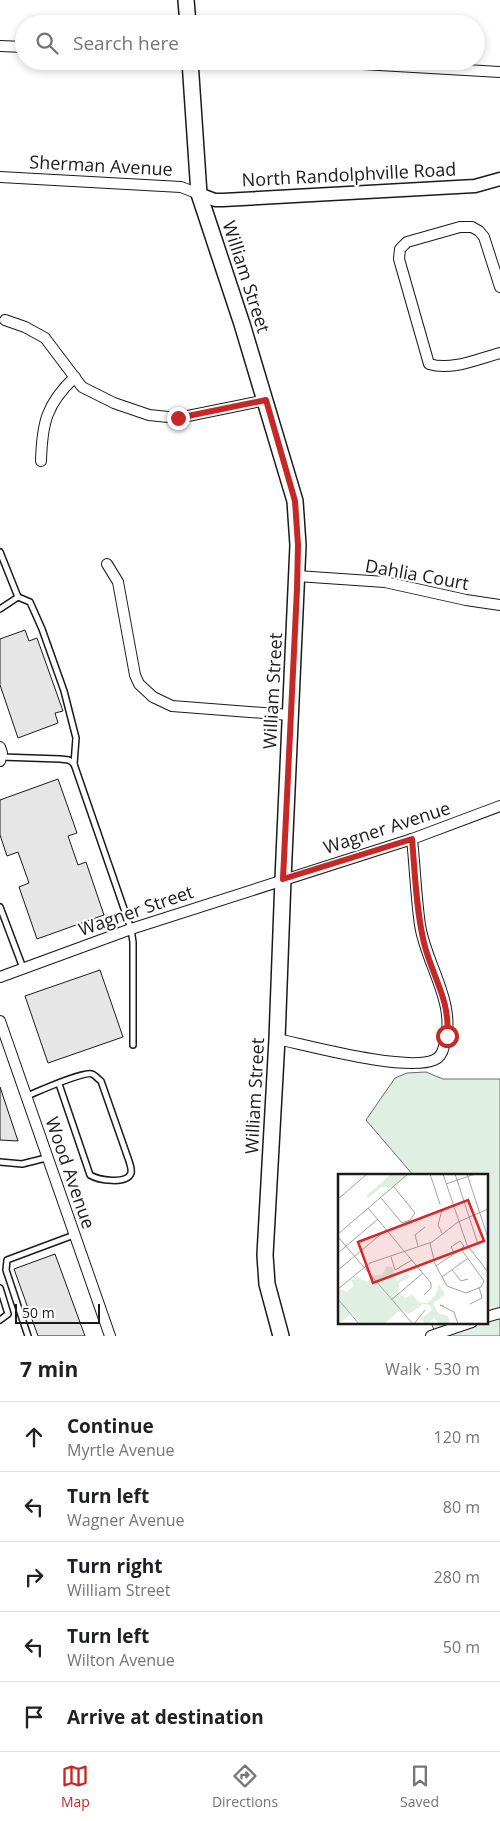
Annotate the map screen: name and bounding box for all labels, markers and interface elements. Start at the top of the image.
search box [15,15,485,70]
icon: search [33,29,61,57]
text: Search here [73,30,179,56]
street label: Sherman Avenue [29,149,173,181]
street label: North Randolphville Road [241,156,457,192]
street label: William Street [218,218,276,336]
route end [167,407,190,430]
street label: Dahlia Court [363,553,471,595]
street label: William Street [257,632,287,750]
street label: Wagner Avenue [320,795,453,859]
street label: Wagner Street [75,879,196,941]
route start [436,1025,459,1048]
street label: William Street [239,1037,269,1155]
street label: Wood Avenue [41,1114,101,1232]
inset map [338,1174,488,1324]
scale bar [15,1301,100,1324]
text: 50 m [22,1303,55,1322]
text: 7 min [20,1355,78,1383]
text: Walk · 530 m [385,1358,480,1380]
text: Continue [67,1413,154,1439]
icon: ahead [20,1423,48,1451]
text: 120 m [434,1426,480,1448]
text: Myrtle Avenue [67,1439,175,1461]
text: Turn left [67,1483,149,1509]
icon: left [20,1493,48,1521]
text: 80 m [443,1496,480,1518]
text: Wagner Avenue [67,1509,185,1531]
text: Turn right [67,1553,162,1579]
icon: right [20,1563,48,1591]
text: 280 m [434,1566,480,1588]
text: William Street [67,1579,170,1601]
text: Turn left [67,1623,149,1649]
icon: left [20,1633,48,1661]
text: 50 m [443,1636,480,1658]
text: Wilton Avenue [67,1649,175,1671]
icon: arrive [20,1703,48,1731]
text: Arrive at destination [67,1704,264,1730]
tab: Map [61,1762,90,1811]
tab: Directions [212,1762,278,1811]
tab: Saved [400,1762,439,1811]

